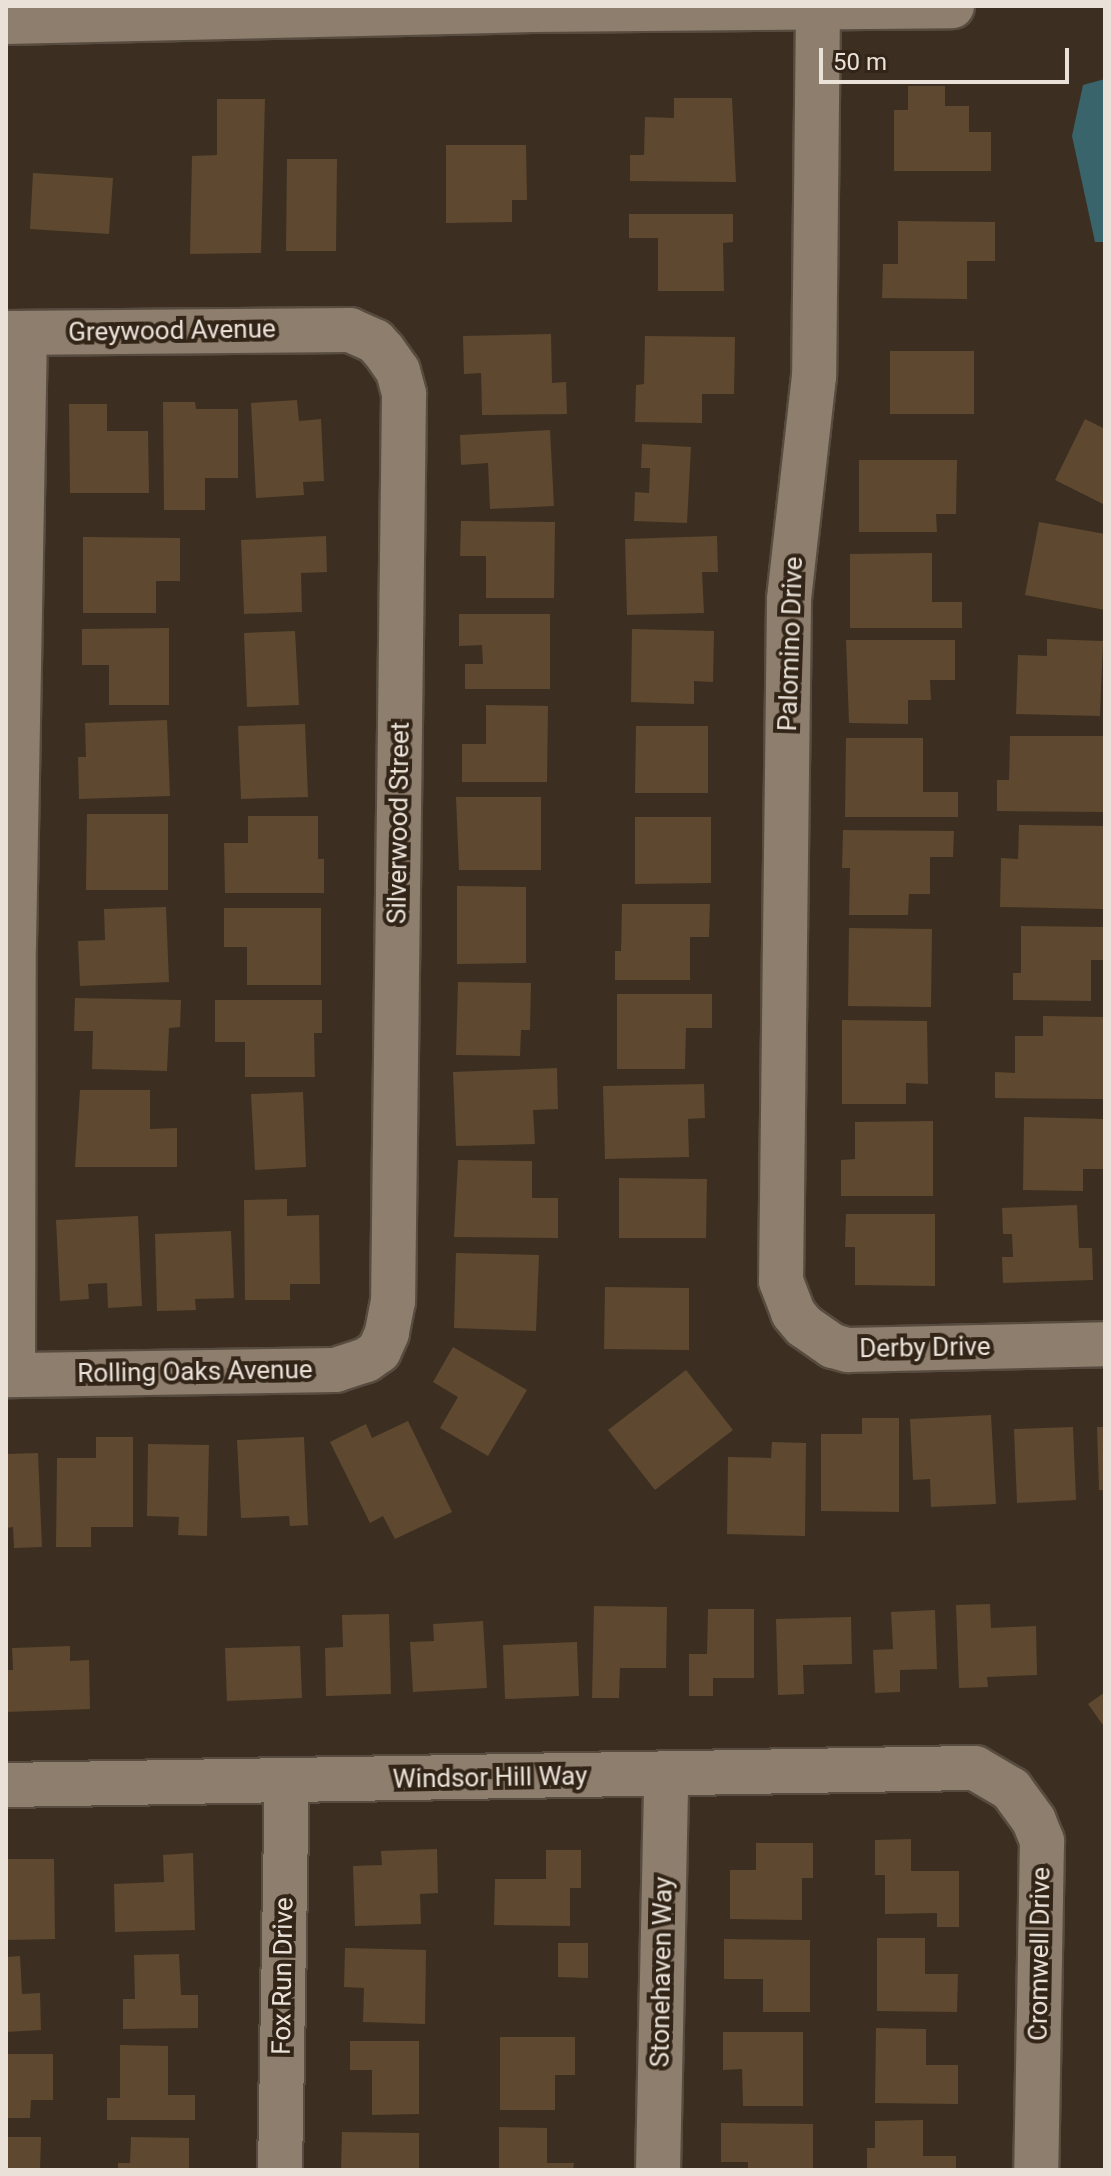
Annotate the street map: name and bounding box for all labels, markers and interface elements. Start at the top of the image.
scale bar [823,32,1073,82]
text: 50 m [833,48,887,76]
street label: Greywood Avenue [68,314,276,348]
street label: Palomino Drive [772,556,810,732]
street label: Silverwood Street [382,722,416,924]
street label: Derby Drive [859,1331,991,1365]
street label: Rolling Oaks Avenue [77,1354,313,1390]
street label: Windsor Hill Way [392,1761,588,1795]
street label: Cromwell Drive [1023,1867,1057,2041]
street label: Stonehaven Way [645,1876,679,2068]
street label: Fox Run Drive [266,1897,300,2055]

